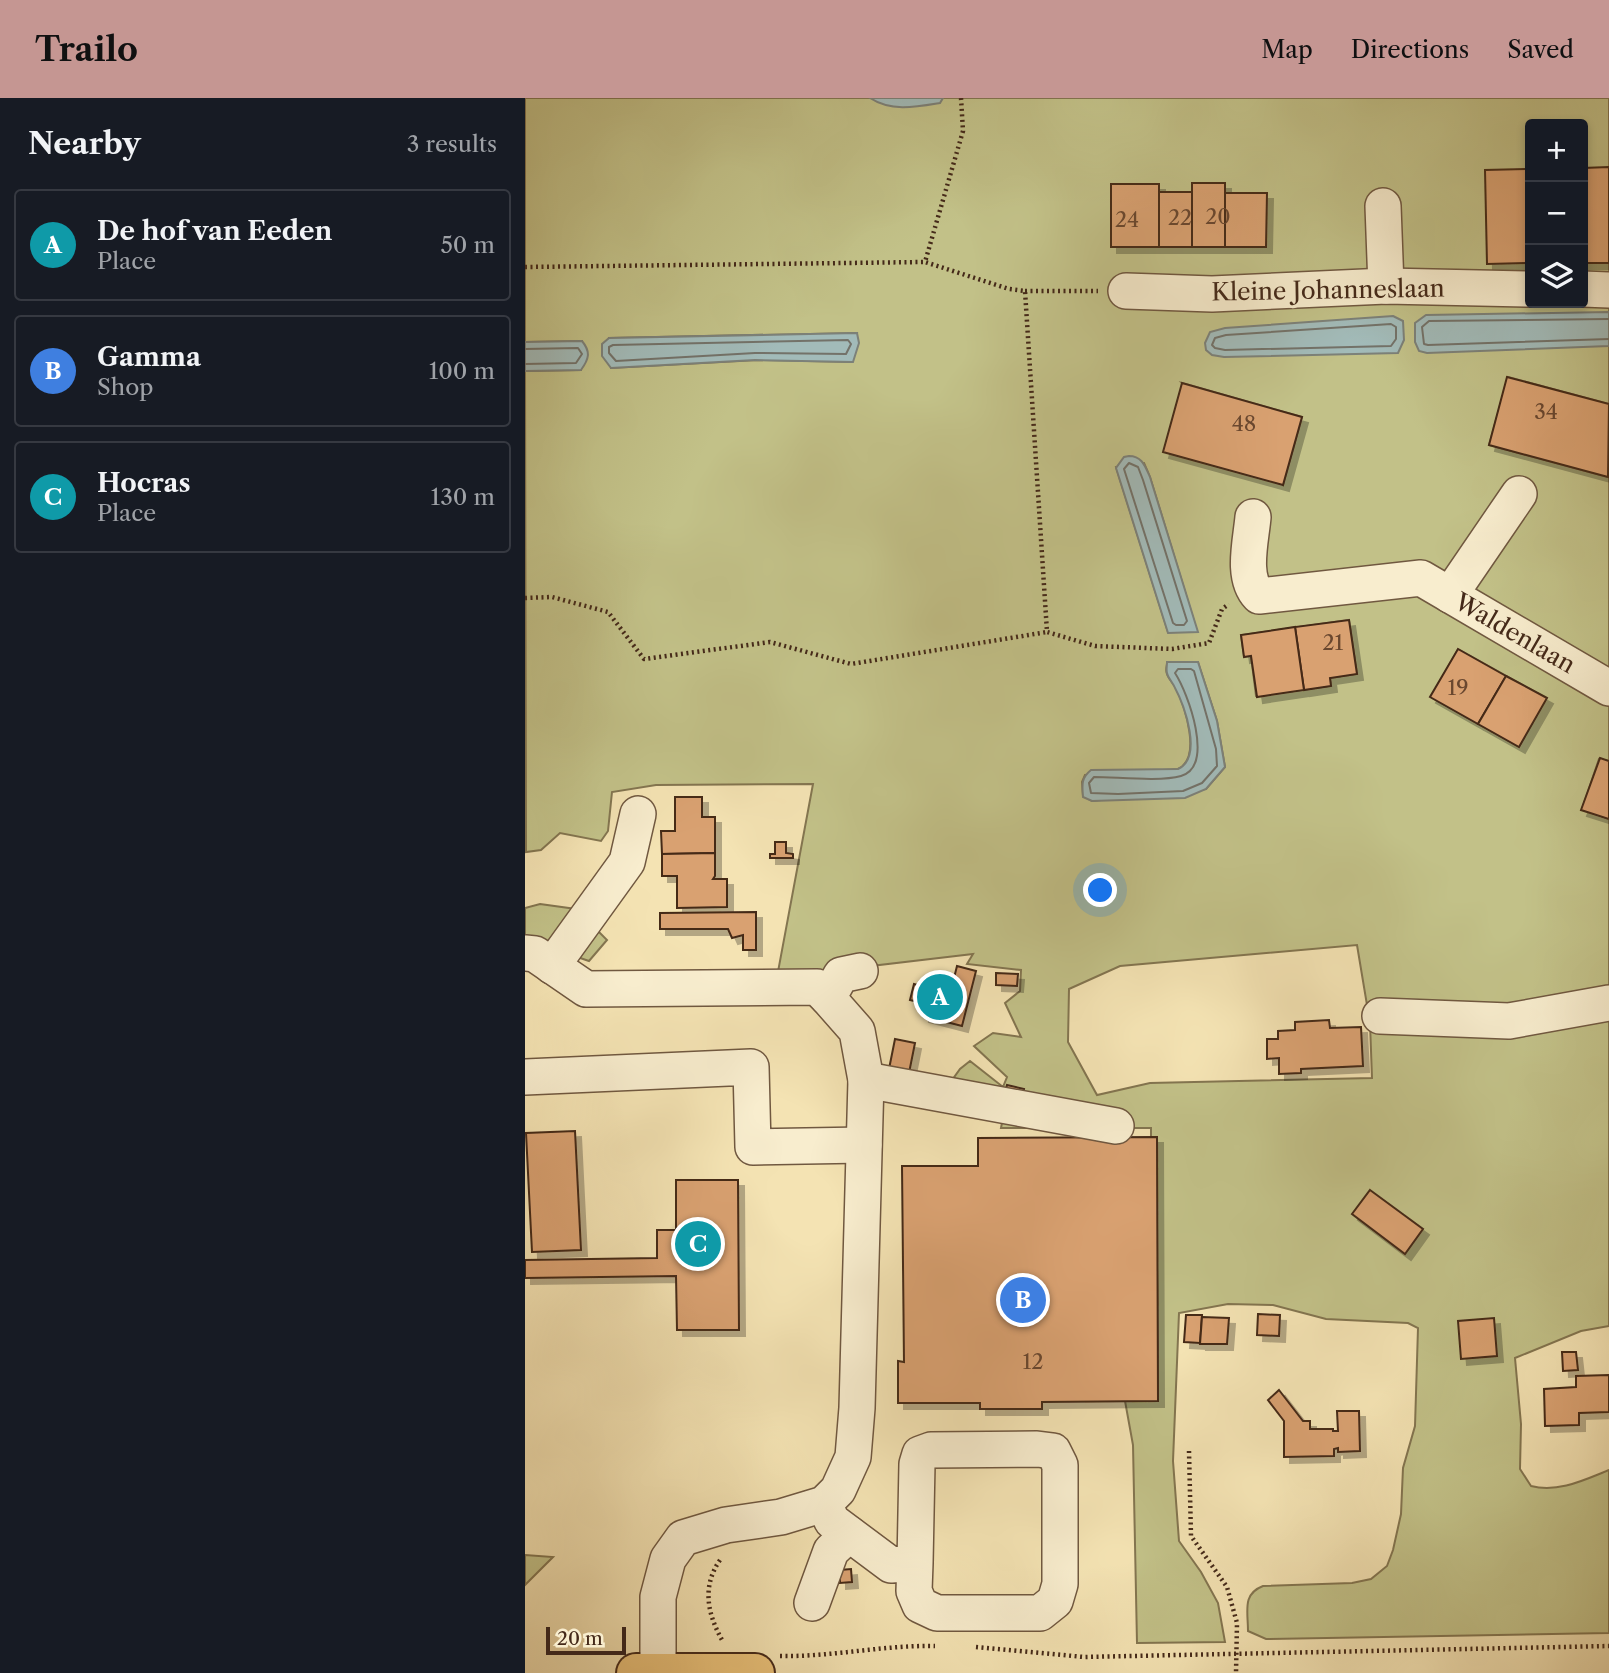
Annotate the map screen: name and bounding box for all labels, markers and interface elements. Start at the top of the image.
text: Trailo [35,29,138,70]
text: Map [1261,35,1313,64]
text: Directions [1351,35,1469,64]
text: Saved [1507,35,1574,64]
map controls [1525,119,1588,308]
button: + [1525,119,1588,182]
text: Nearby [28,125,141,162]
text: 3 results [407,130,497,158]
button: − [1525,182,1588,245]
house number: 20 [1205,204,1231,229]
house number: 22 [1168,205,1192,230]
house number: 24 [1115,207,1139,232]
text: De hof van Eeden [97,215,332,247]
text: A [44,231,62,259]
text: 50 m [440,231,495,259]
button: layers [1525,245,1588,308]
text: Place [97,247,156,275]
street label: Kleine Johanneslaan [1211,273,1445,307]
text: Gamma [97,341,201,373]
text: B [44,357,62,385]
text: 100 m [429,357,495,385]
text: Shop [97,373,153,401]
house number: 34 [1534,399,1558,424]
house number: 48 [1232,411,1256,436]
text: Hocras [97,467,191,499]
text: C [44,483,62,511]
text: 130 m [431,483,495,511]
text: Place [97,499,156,527]
street label: Waldenlaan [1449,586,1580,679]
house number: 21 [1323,630,1344,655]
house number: 19 [1447,675,1469,700]
your location [1083,873,1117,907]
pin: A [917,971,963,1023]
pin: C [675,1218,721,1270]
pin: B [1000,1274,1046,1326]
house number: 12 [1023,1349,1043,1374]
scale bar [546,1624,627,1656]
text: 20 m [557,1627,603,1650]

